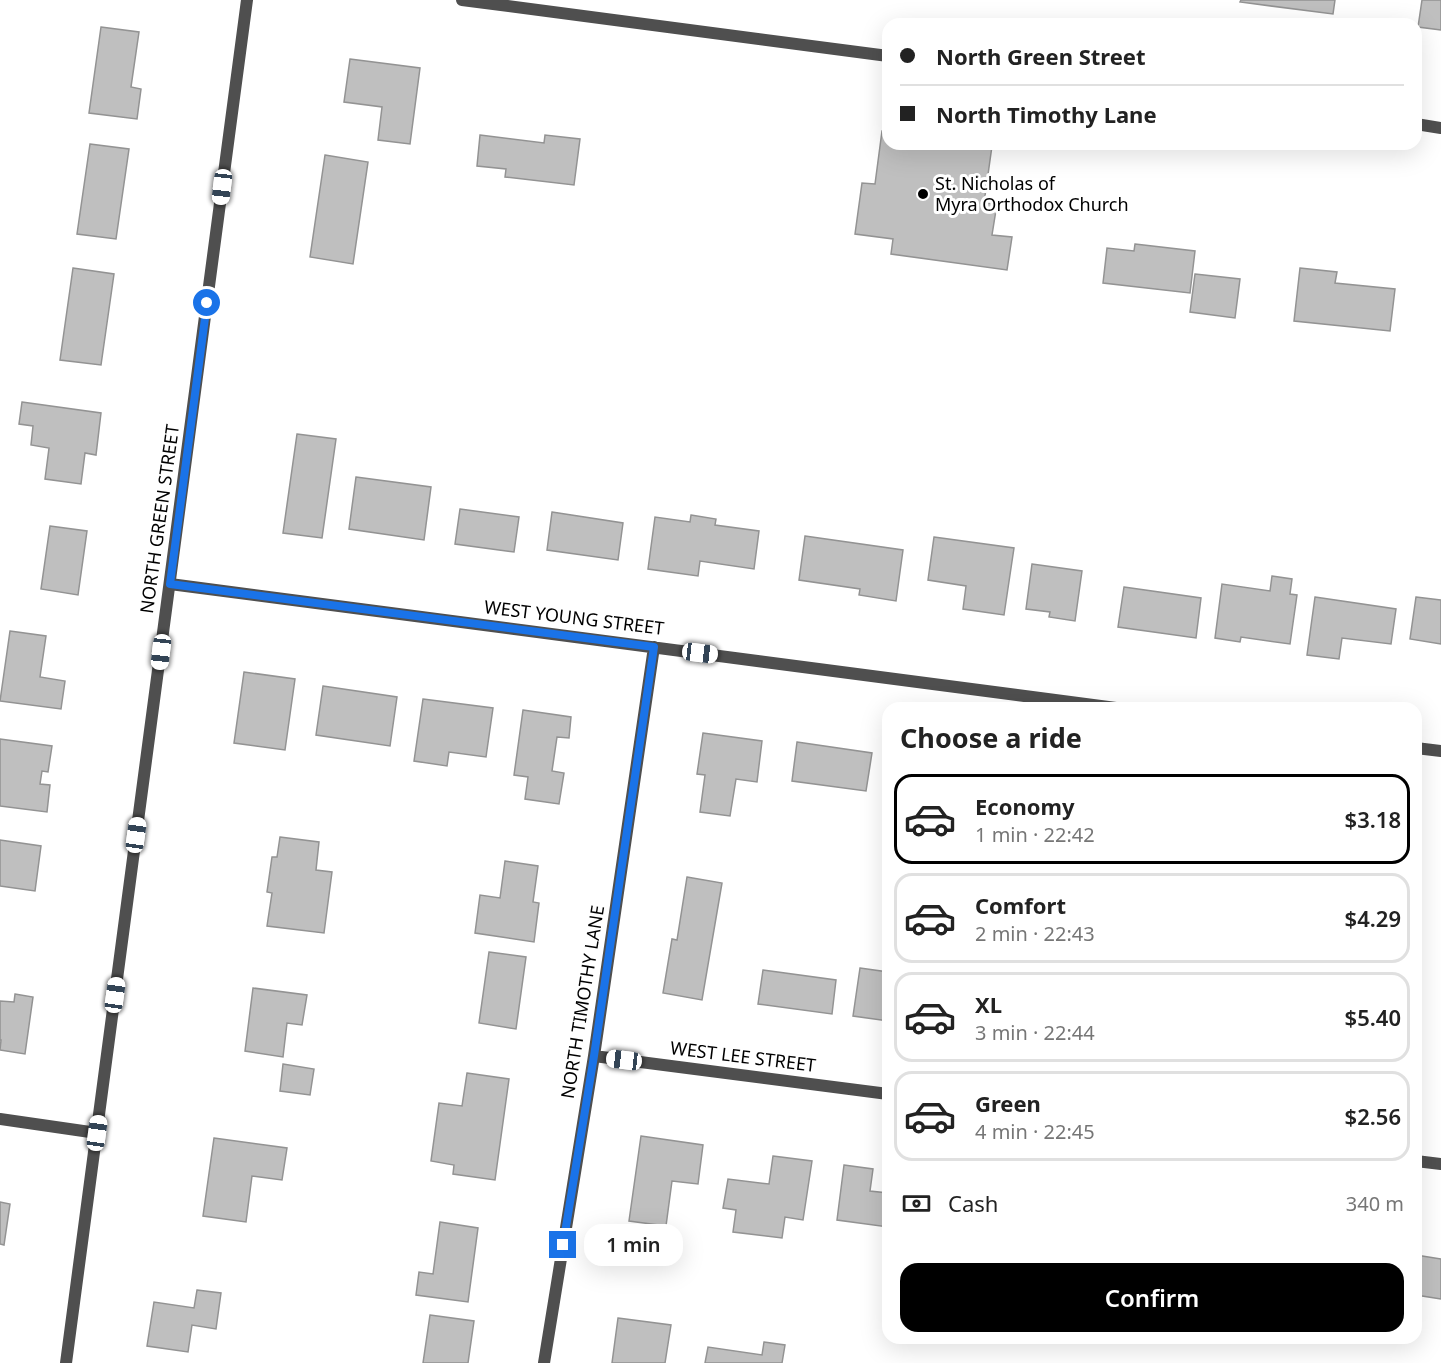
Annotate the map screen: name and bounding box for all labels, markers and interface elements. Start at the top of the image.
text: North Green Street [936,41,1146,71]
text: North Timothy Lane [936,99,1157,129]
car [211,168,233,206]
place label: St. Nicholas of Myra Orthodox Church [935,171,1129,216]
marker: St. Nicholas of Myra Orthodox Church [916,187,930,201]
route start [193,289,220,316]
street label: NORTH GREEN STREET [134,423,184,615]
street label: WEST YOUNG STREET [483,594,665,640]
car [150,633,172,671]
car [681,642,719,664]
text: Choose a ride [900,719,1082,756]
text: Economy [975,791,1074,821]
icon: car [903,792,957,846]
text: $3.18 [1345,804,1401,834]
car [125,816,147,854]
text: 1 min · 22:42 [975,821,1095,848]
text: Comfort [975,890,1066,920]
icon: car [903,891,957,945]
street label: NORTH TIMOTHY LANE [555,903,609,1100]
text: $4.29 [1345,903,1401,933]
text: 2 min · 22:43 [975,920,1095,947]
car [104,976,126,1014]
text: XL [975,989,1002,1019]
icon: car [903,990,957,1044]
text: $5.40 [1345,1002,1401,1032]
text: 3 min · 22:44 [975,1019,1095,1046]
street label: WEST LEE STREET [669,1035,817,1077]
car [605,1049,643,1071]
text: Green [975,1088,1041,1118]
icon: car [903,1089,957,1143]
text: $2.56 [1345,1101,1401,1131]
car [86,1114,108,1152]
text: 4 min · 22:45 [975,1118,1095,1145]
icon: cash [900,1187,933,1220]
text: Cash [948,1188,998,1218]
text: 340 m [1346,1190,1404,1217]
callout: 1 min [584,1224,683,1266]
route end [549,1231,576,1258]
text: 1 min [606,1231,661,1258]
button: Confirm [900,1263,1404,1332]

